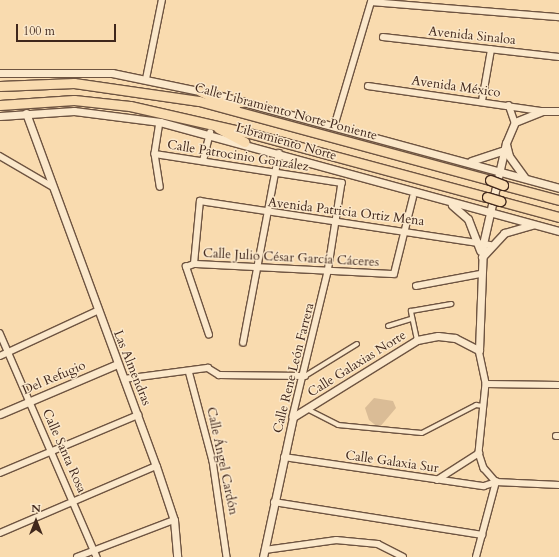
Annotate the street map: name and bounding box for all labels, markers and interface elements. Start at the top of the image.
scale bar [18,16,118,42]
text: 100 m [23,23,55,39]
street label: Avenida Sinaloa [427,24,517,48]
street label: Avenida México [410,73,502,101]
street label: Calle Libramiento Norte Poniente [193,80,379,144]
street label: Libramiento Norte [234,120,338,164]
street label: Calle Patrocinio González [166,137,310,175]
street label: Avenida Patricia Ortiz Mena [267,195,425,229]
street label: Calle Julio César García Cáceres [203,246,379,270]
street label: Calle Rene León Farrera [270,301,318,435]
street label: Calle Galaxias Norte [305,327,409,401]
street label: Las Almendras [110,328,154,408]
street label: Del Refugio [20,358,88,398]
street label: Calle Ángel Cardón [203,406,241,516]
street label: Calle Santa Rosa [39,407,89,495]
street label: Calle Galaxia Sur [344,448,440,476]
north arrow [16,501,56,541]
text: N [31,501,41,516]

